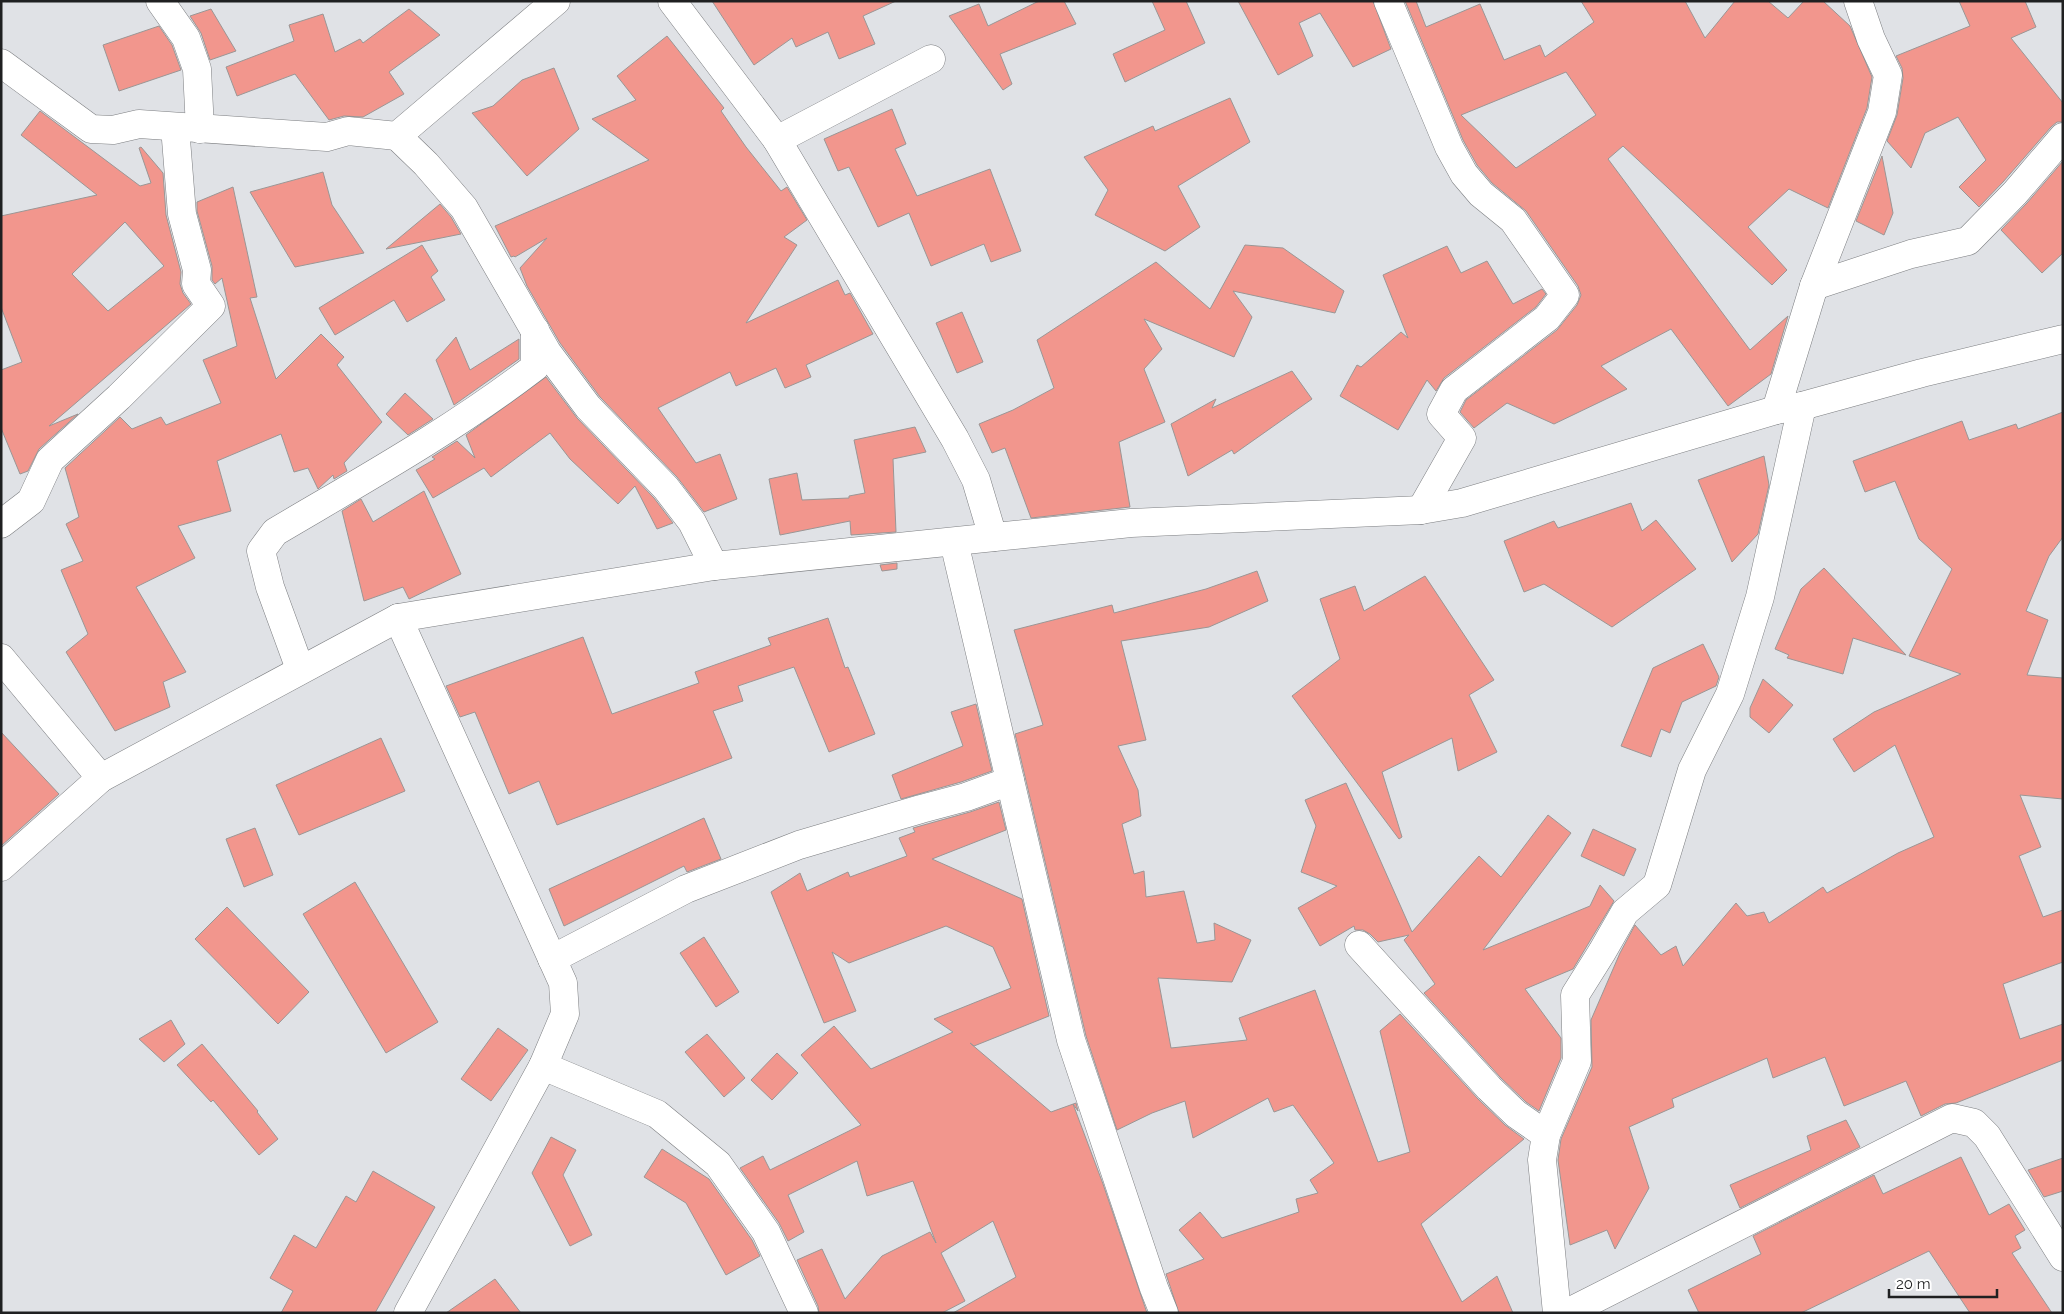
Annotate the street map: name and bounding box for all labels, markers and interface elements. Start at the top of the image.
scale bar [1889,1266,1996,1298]
text: 20 m [1896,1275,1931,1293]

